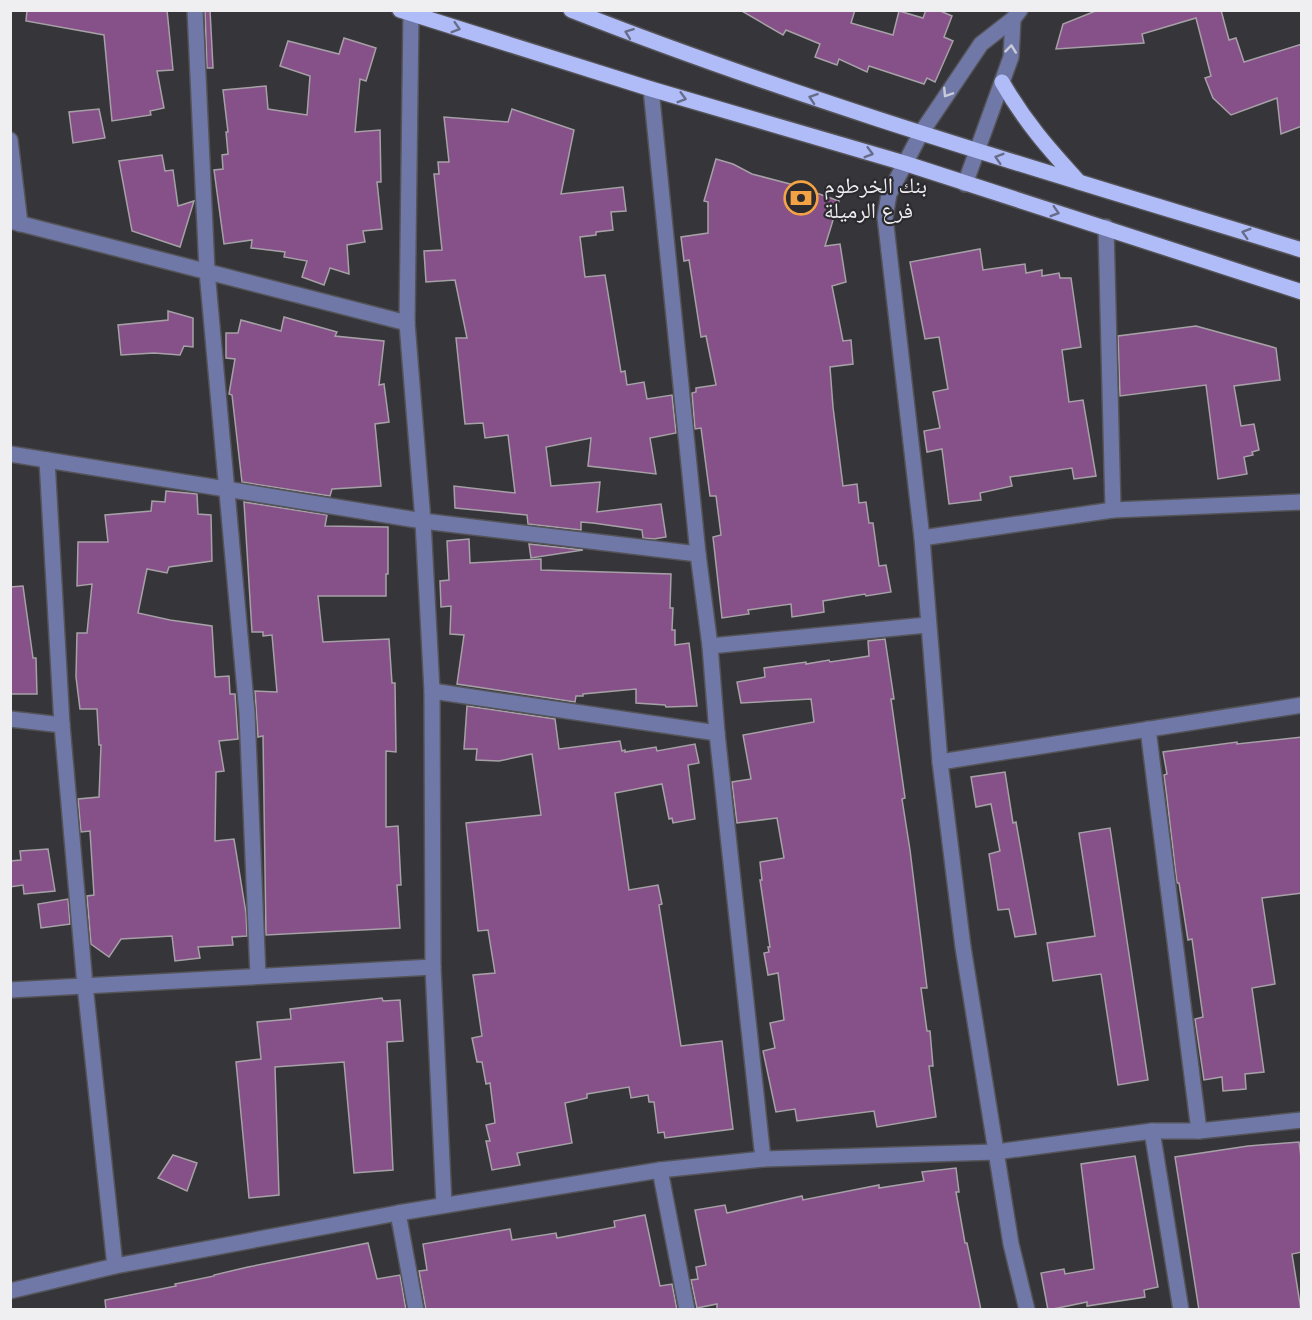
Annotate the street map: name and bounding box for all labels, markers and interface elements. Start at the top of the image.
one-way arrow [450,21,461,33]
one-way arrow [624,28,635,40]
one-way arrow [1004,45,1017,54]
one-way arrow [943,86,954,97]
one-way arrow [676,91,687,103]
one-way arrow [808,92,819,105]
one-way arrow [863,146,874,158]
one-way arrow [994,153,1005,165]
place label: بنك الخرطوم فرع الرميلة [824,172,927,224]
bank icon: بنك الخرطوم فرع الرميلة [783,180,819,216]
one-way arrow [1049,205,1060,217]
one-way arrow [1241,228,1252,240]

